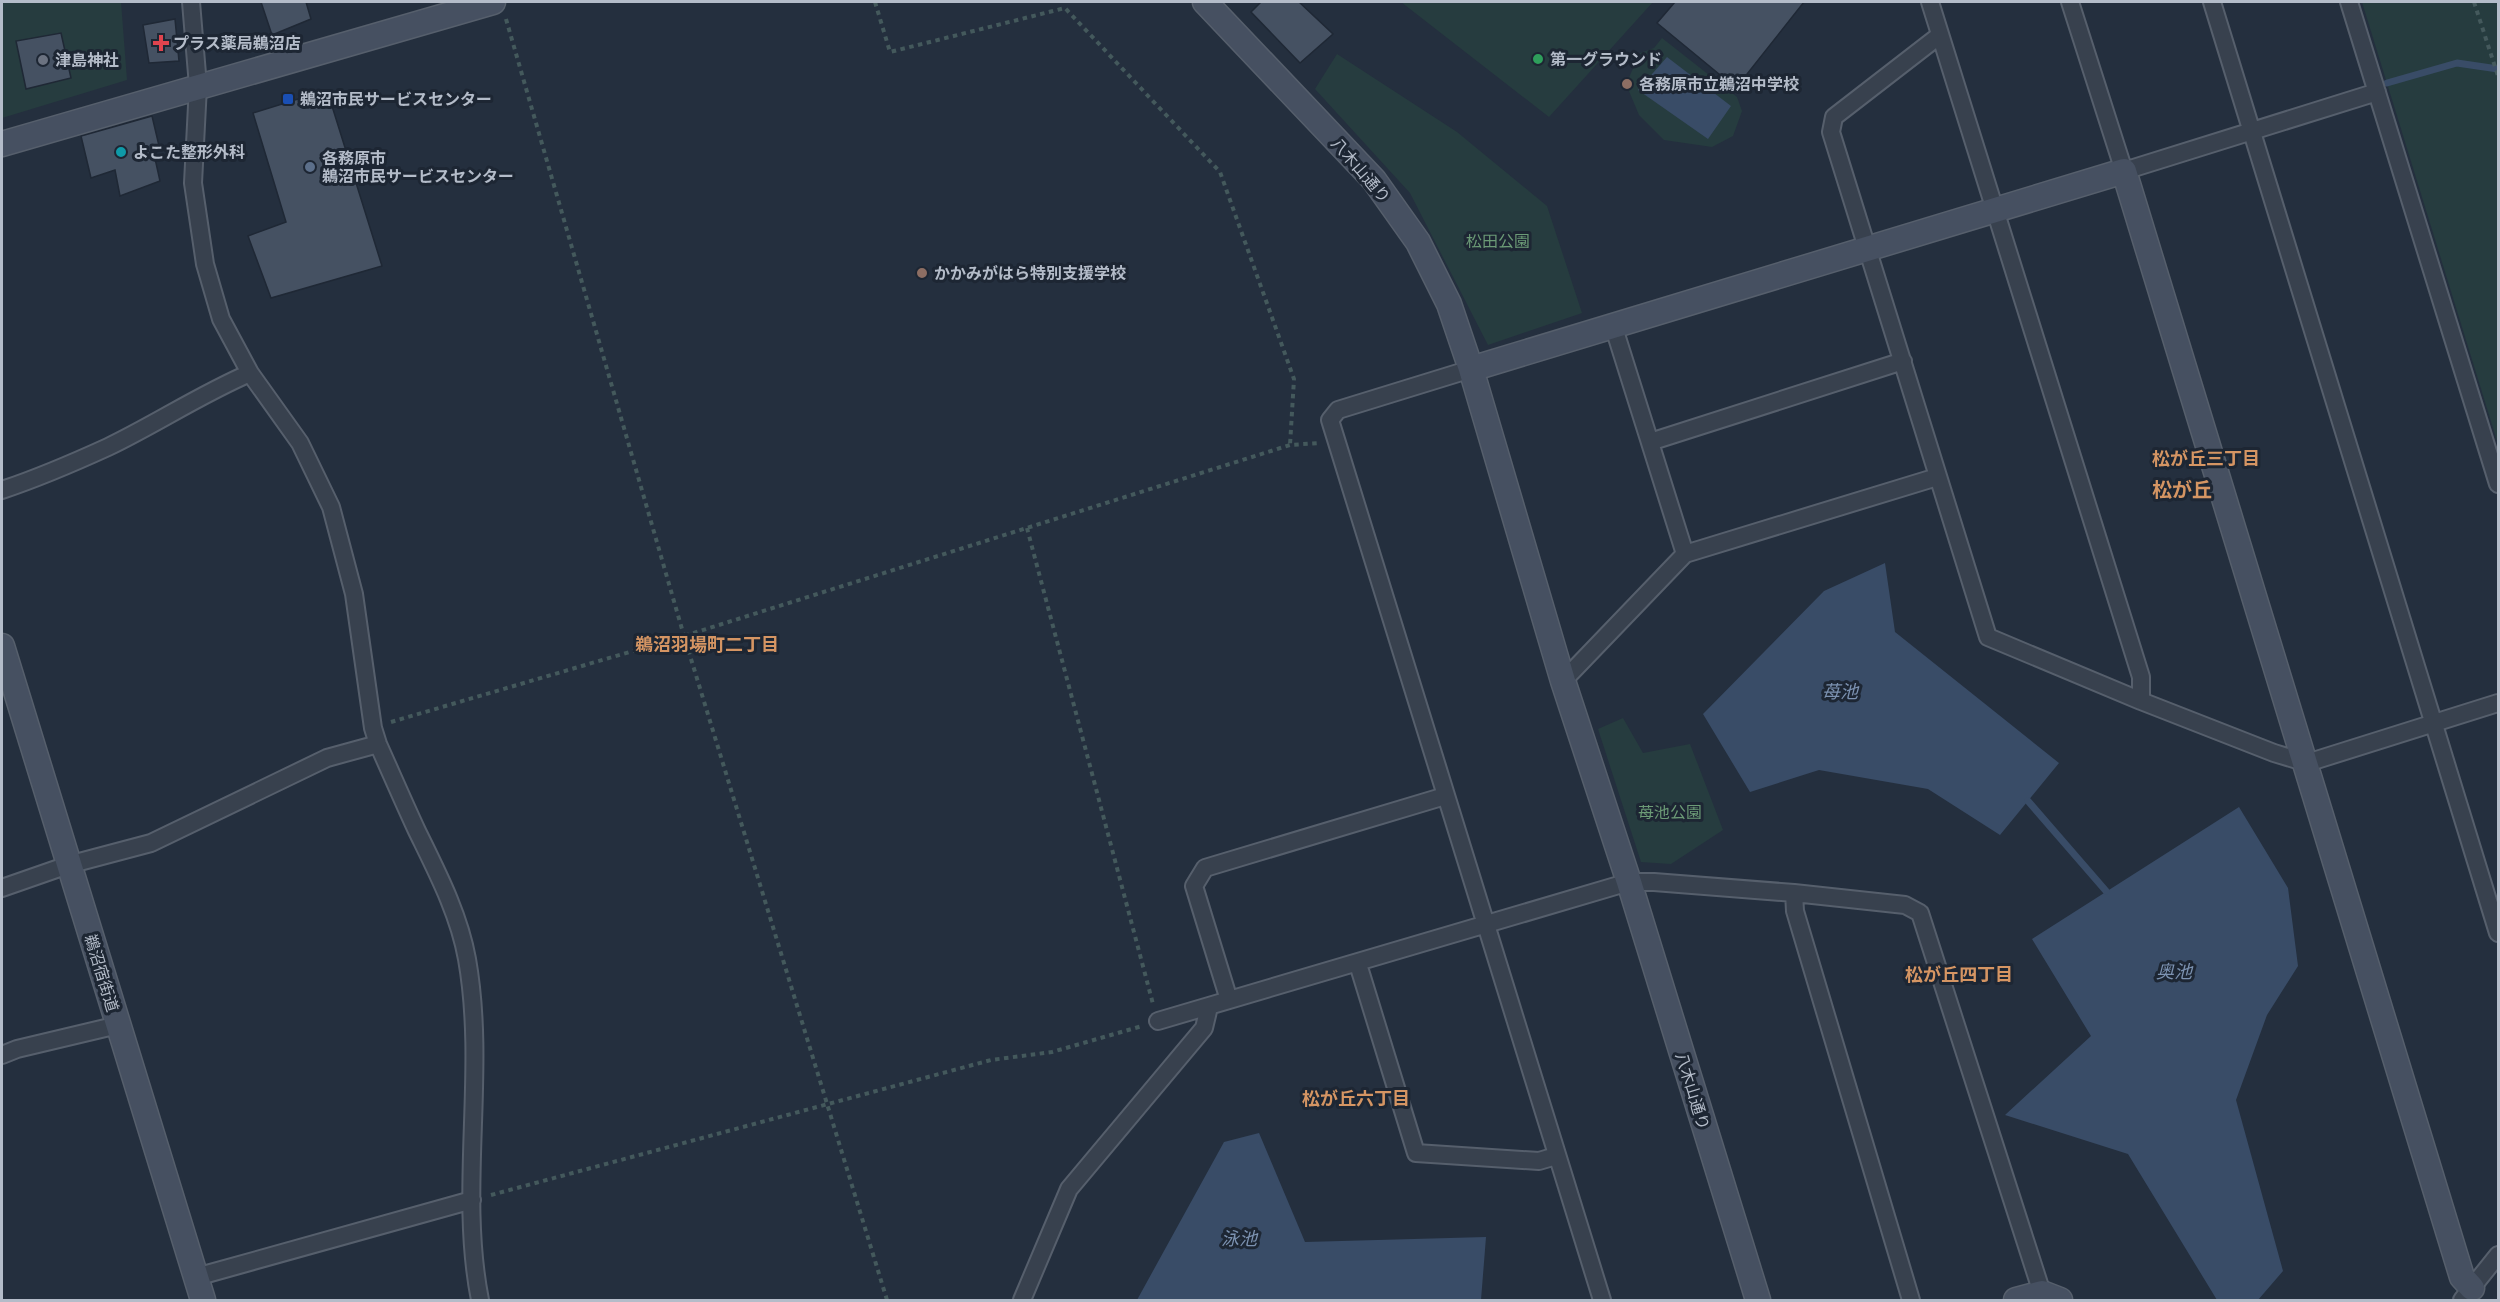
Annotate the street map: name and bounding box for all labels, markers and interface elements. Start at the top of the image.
place label: プラス薬局鵜沼店 [173,33,301,53]
marker: プラス薬局鵜沼店 [154,36,168,50]
place label: 第一グラウンド [1550,49,1662,69]
place label: 津島神社 [55,50,119,70]
marker: 第一グラウンド [1531,52,1545,66]
marker: 津島神社 [36,53,50,67]
place label: 各務原市立鵜沼中学校 [1639,74,1799,94]
marker: 各務原市立鵜沼中学校 [1620,77,1634,91]
place label: 鵜沼市民サービスセンター [300,89,492,109]
marker: 鵜沼市民サービスセンター [281,92,295,106]
street label: 八木山通り [1327,133,1395,207]
place label: よこた整形外科 [133,142,245,162]
marker: よこた整形外科 [114,145,128,159]
place label: 各務原市 鵜沼市民サービスセンター [322,148,514,186]
marker: 各務原市 鵜沼市民サービスセンター [303,160,317,174]
park label: 松田公園 [1466,231,1530,251]
place label: かかみがはら特別支援学校 [934,263,1126,283]
marker: かかみがはら特別支援学校 [915,266,929,280]
district label: 松が丘三丁目 [2152,447,2260,470]
district label: 松が丘 [2152,477,2212,502]
district label: 鵜沼羽場町二丁目 [635,633,779,656]
water label: 苺池 [1822,680,1860,703]
park label: 苺池公園 [1638,802,1702,822]
street label: 鵜沼宿街道 [81,932,123,1014]
water label: 奥池 [2156,960,2194,983]
district label: 松が丘四丁目 [1905,963,2013,986]
street label: 八木山通り [1672,1050,1714,1132]
district label: 松が丘六丁目 [1302,1087,1410,1110]
water label: 泳池 [1221,1227,1259,1250]

